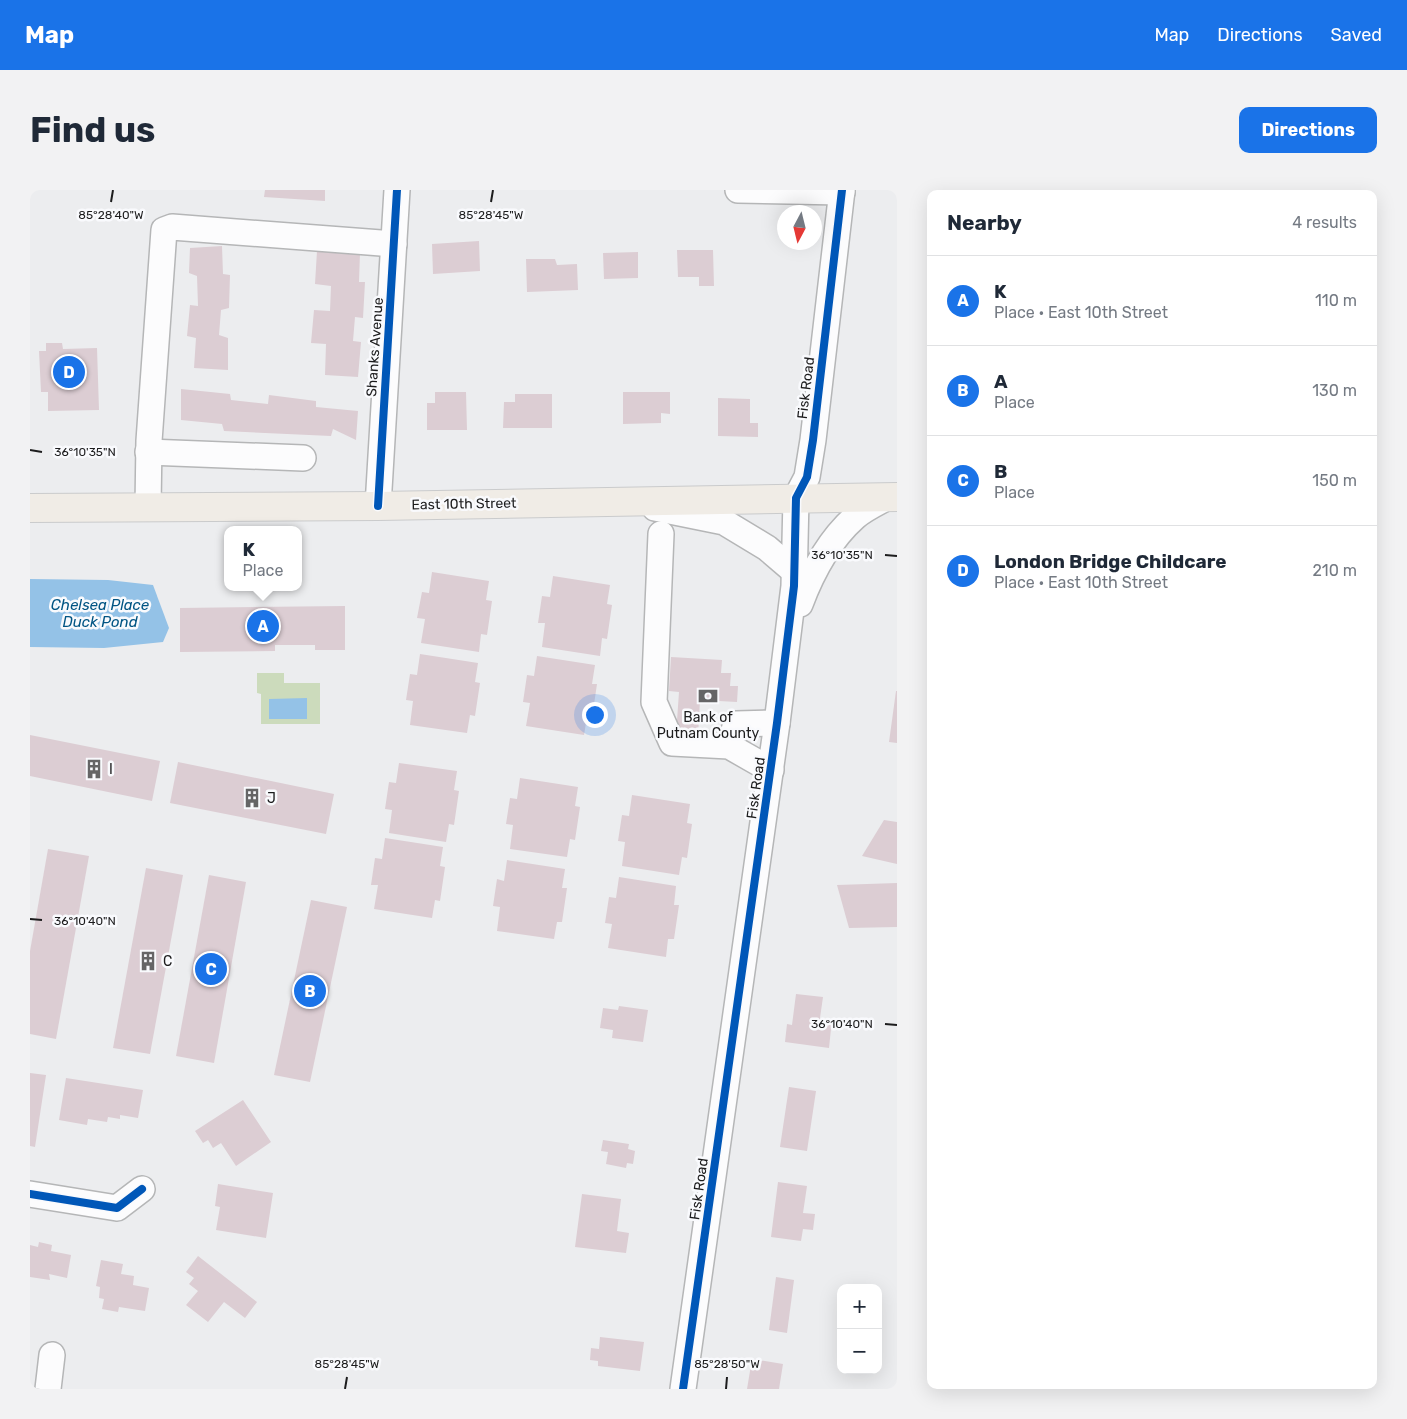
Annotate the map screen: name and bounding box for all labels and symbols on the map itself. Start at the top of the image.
north arrow [777,205,822,250]
text: 85°28'40"W [78,208,144,222]
text: 85°28'45"W [459,208,524,222]
street label: Shanks Avenue [363,296,387,397]
pin: D [53,353,85,391]
street label: Fisk Road [794,356,818,420]
text: 36°10'35"N [54,445,116,459]
street label: East 10th Street [411,495,517,513]
text: 36°10'35"N [811,548,873,562]
water label: Chelsea Place Duck Pond [51,596,150,631]
pin: A [247,607,279,645]
bank icon: Bank of Putnam County [697,685,719,707]
your location [582,702,608,728]
place label: Bank of Putnam County [657,709,759,742]
street label: Fisk Road [743,756,769,820]
building icon: I [83,758,105,780]
place label: I [109,761,113,778]
building icon: J [241,787,263,809]
place label: J [267,790,276,807]
text: 36°10'40"N [54,914,116,928]
building icon: C [137,950,159,972]
pin: C [195,950,227,988]
place label: C [163,953,172,970]
pin: B [294,972,326,1010]
text: 36°10'40"N [811,1017,873,1031]
street label: Fisk Road [686,1157,712,1221]
text: 85°28'45"W [315,1357,380,1371]
text: 85°28'50"W [694,1357,760,1371]

